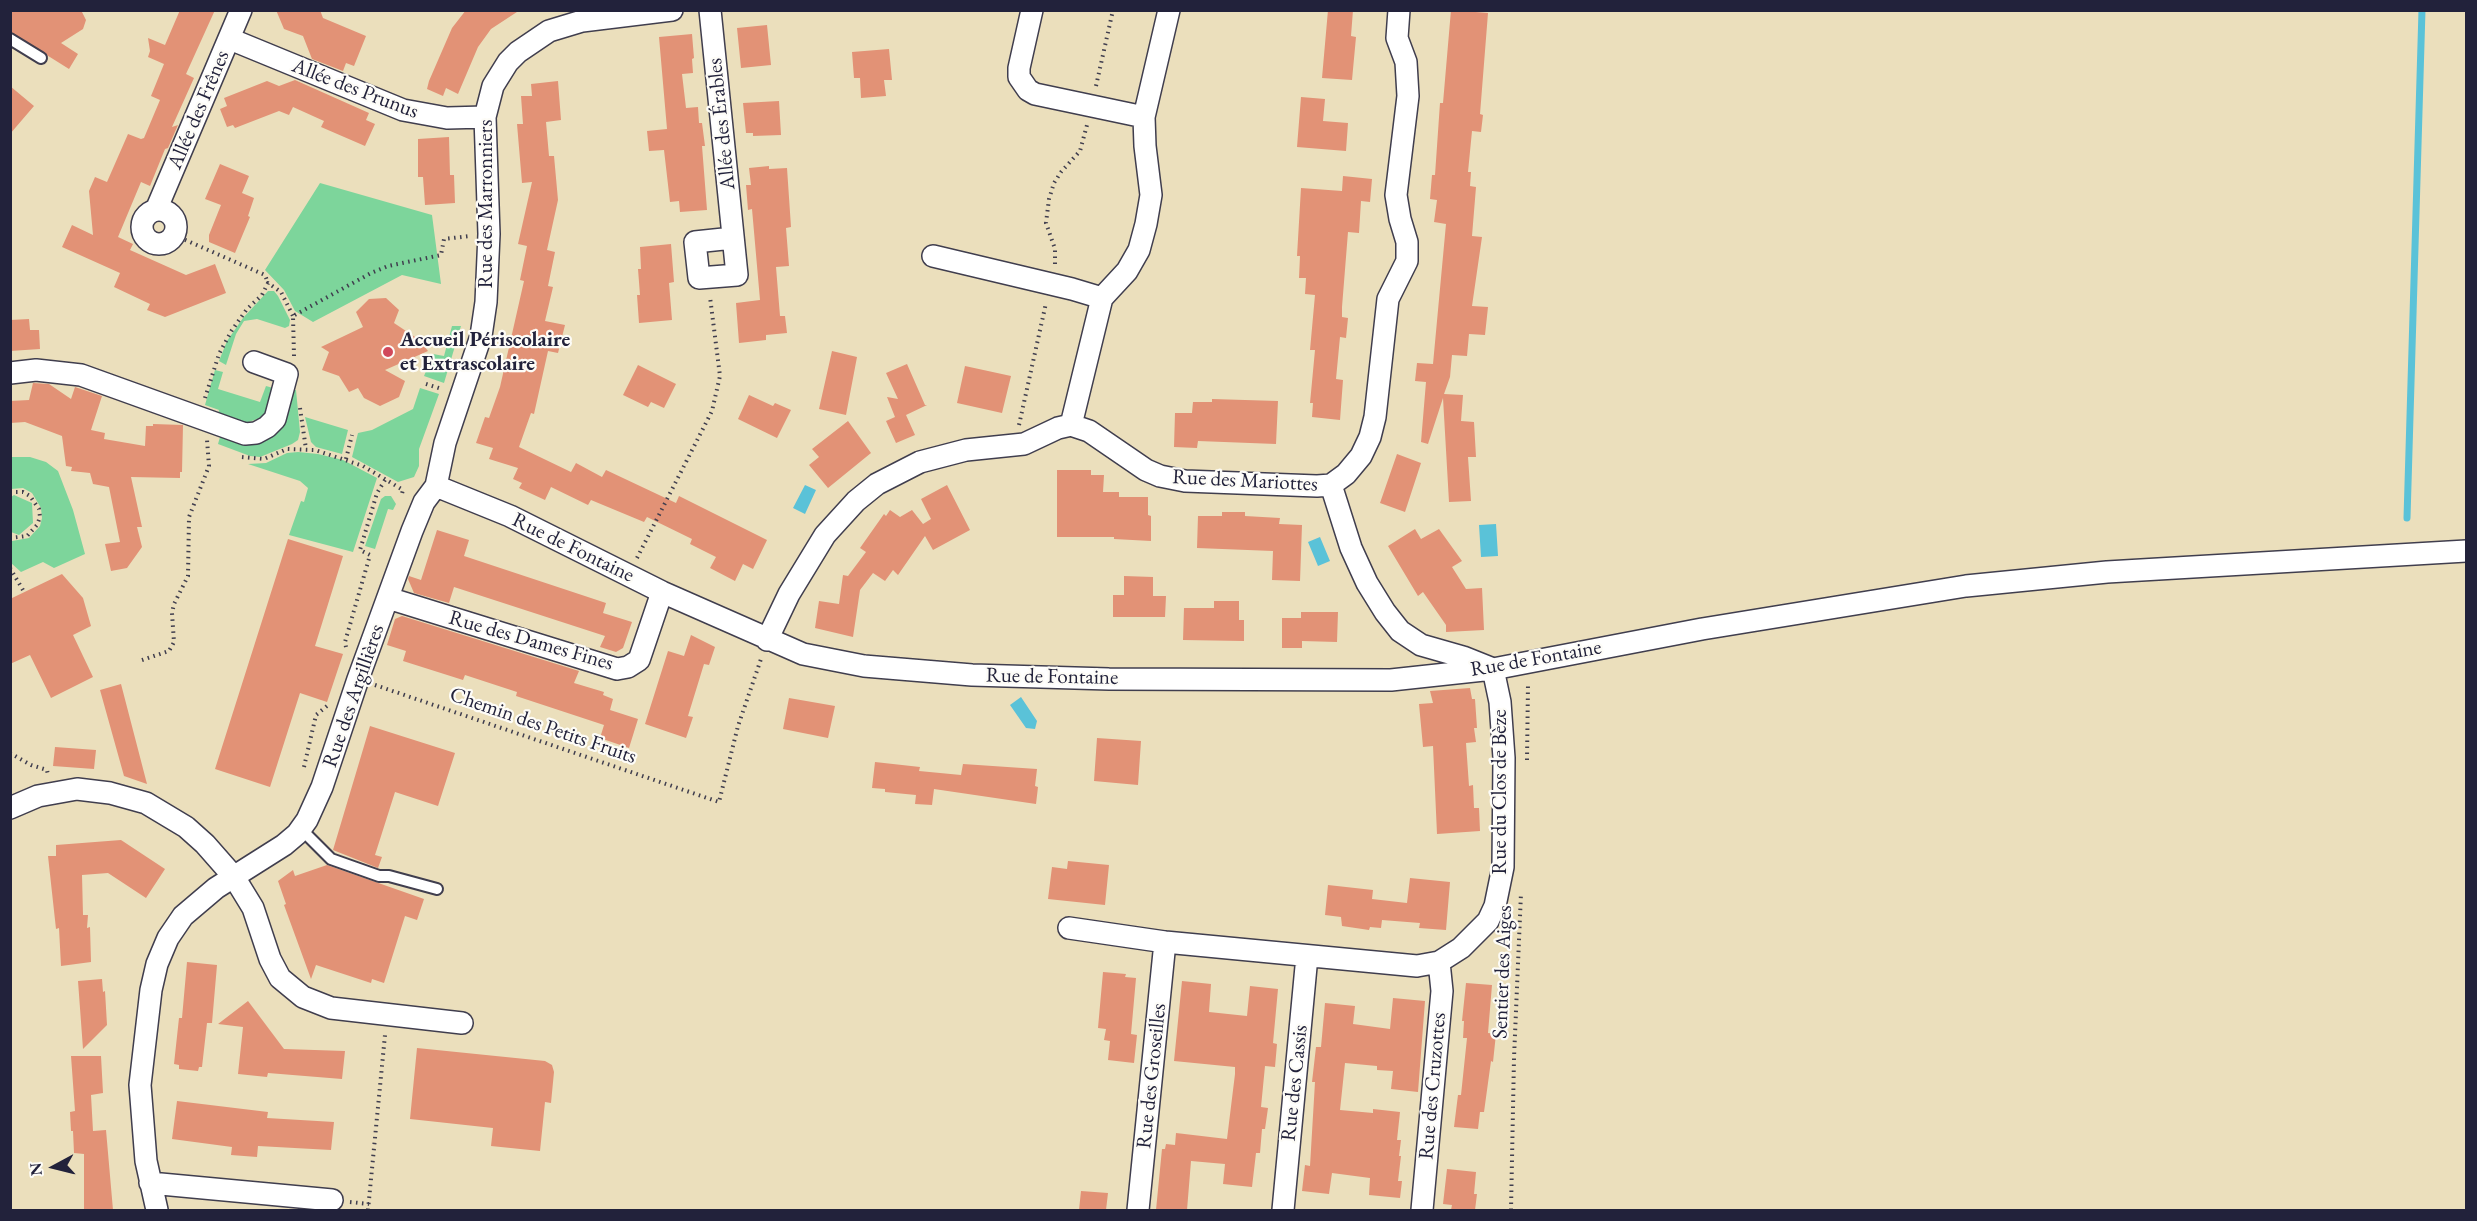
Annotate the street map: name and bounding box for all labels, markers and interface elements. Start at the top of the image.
street label: Allée des Frênes [163,47,235,173]
street label: Allée des Prunus [288,53,422,125]
street label: Allée des Érables [703,57,741,191]
street label: Rue des Marronniers [473,120,499,288]
place label: Accueil Périscolaire et Extrascolaire [400,327,570,377]
marker: Accueil Périscolaire et Extrascolaire [381,345,395,359]
street label: Rue des Mariottes [1172,465,1318,497]
street label: Rue de Fontaine [508,508,638,588]
street label: Rue des Dames Fines [446,605,616,677]
street label: Rue des Argillières [318,621,390,771]
street label: Rue de Fontaine [1469,635,1603,683]
street label: Rue de Fontaine [986,663,1118,691]
street label: Chemin des Petits Fruits [446,682,640,770]
street label: Rue du Clos de Bèze [1487,709,1513,875]
street label: Sentier des Aiges [1488,905,1518,1039]
street label: Rue des Groseilles [1132,1002,1172,1150]
street label: Rue des Cruzottes [1414,1011,1452,1161]
street label: Rue des Cassis [1276,1023,1314,1143]
north arrow [24,1137,84,1197]
text: N [24,1162,47,1177]

